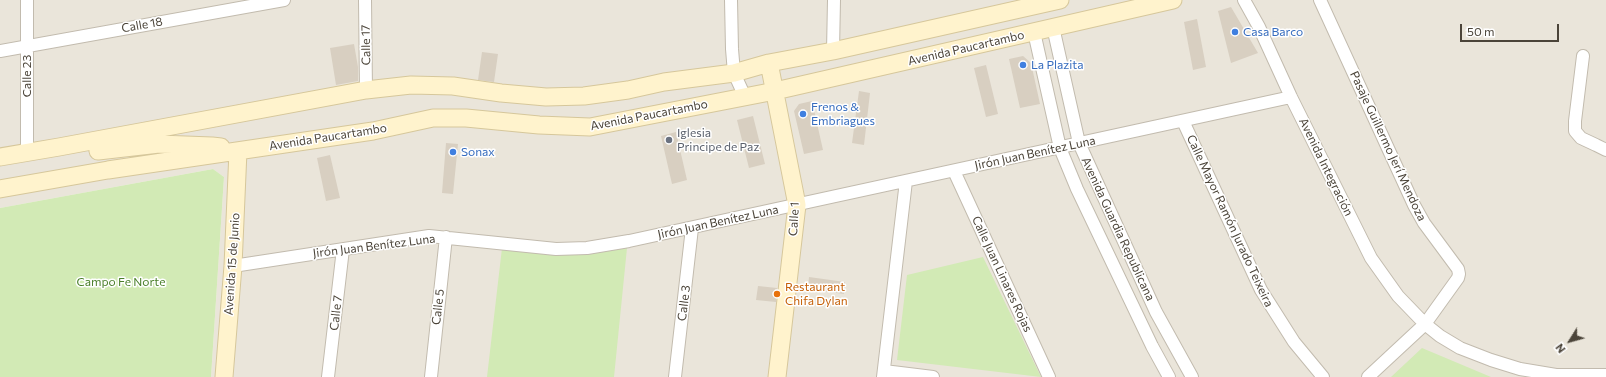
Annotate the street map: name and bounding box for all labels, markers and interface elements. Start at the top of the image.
street label: Calle 18 [120,14,164,36]
scale bar [1462,16,1561,42]
text: 50 m [1467,24,1495,38]
street label: Calle 17 [358,25,374,65]
place label: Casa Barco [1243,25,1303,39]
marker: Casa Barco [1230,27,1240,37]
street label: Avenida Paucartambo [906,28,1026,68]
street label: Calle 23 [20,55,34,97]
place label: La Plazita [1031,58,1084,72]
marker: La Plazita [1018,60,1028,70]
street label: Pasaje Guillermo Jerí Mendoza [1347,69,1429,223]
street label: Avenida Paucartambo [589,97,709,133]
place label: Frenos & Embriagues [811,100,875,128]
marker: Frenos & Embriagues [798,109,808,119]
street label: Avenida Integración [1296,116,1356,218]
street label: Avenida Paucartambo [268,121,388,153]
place label: Iglesia Principe de Paz [677,126,759,154]
street label: Jirón Juan Benítez Luna [973,133,1097,173]
street label: Calle Mayor Ramón Jurado Teixeira [1184,133,1276,309]
marker: Iglesia Principe de Paz [664,135,674,145]
place label: Sonax [461,145,495,159]
marker: Sonax [448,147,458,157]
street label: Avenida Guardia Republicana [1078,155,1158,303]
street label: Calle 1 [786,201,802,237]
street label: Jirón Juan Benítez Luna [656,202,780,242]
street label: Avenida 15 de Junio [221,212,243,316]
street label: Calle Juan Linares Rojas [969,214,1035,334]
street label: Jirón Juan Benítez Luna [312,231,436,261]
park label: Campo Fe Norte [77,275,165,289]
place label: Restaurant Chifa Dylan [785,280,848,308]
street label: Calle 3 [675,284,693,322]
street label: Calle 5 [429,288,447,326]
marker: Restaurant Chifa Dylan [772,289,782,299]
street label: Calle 7 [327,295,345,331]
north arrow [1550,321,1590,361]
text: N [1552,341,1568,356]

